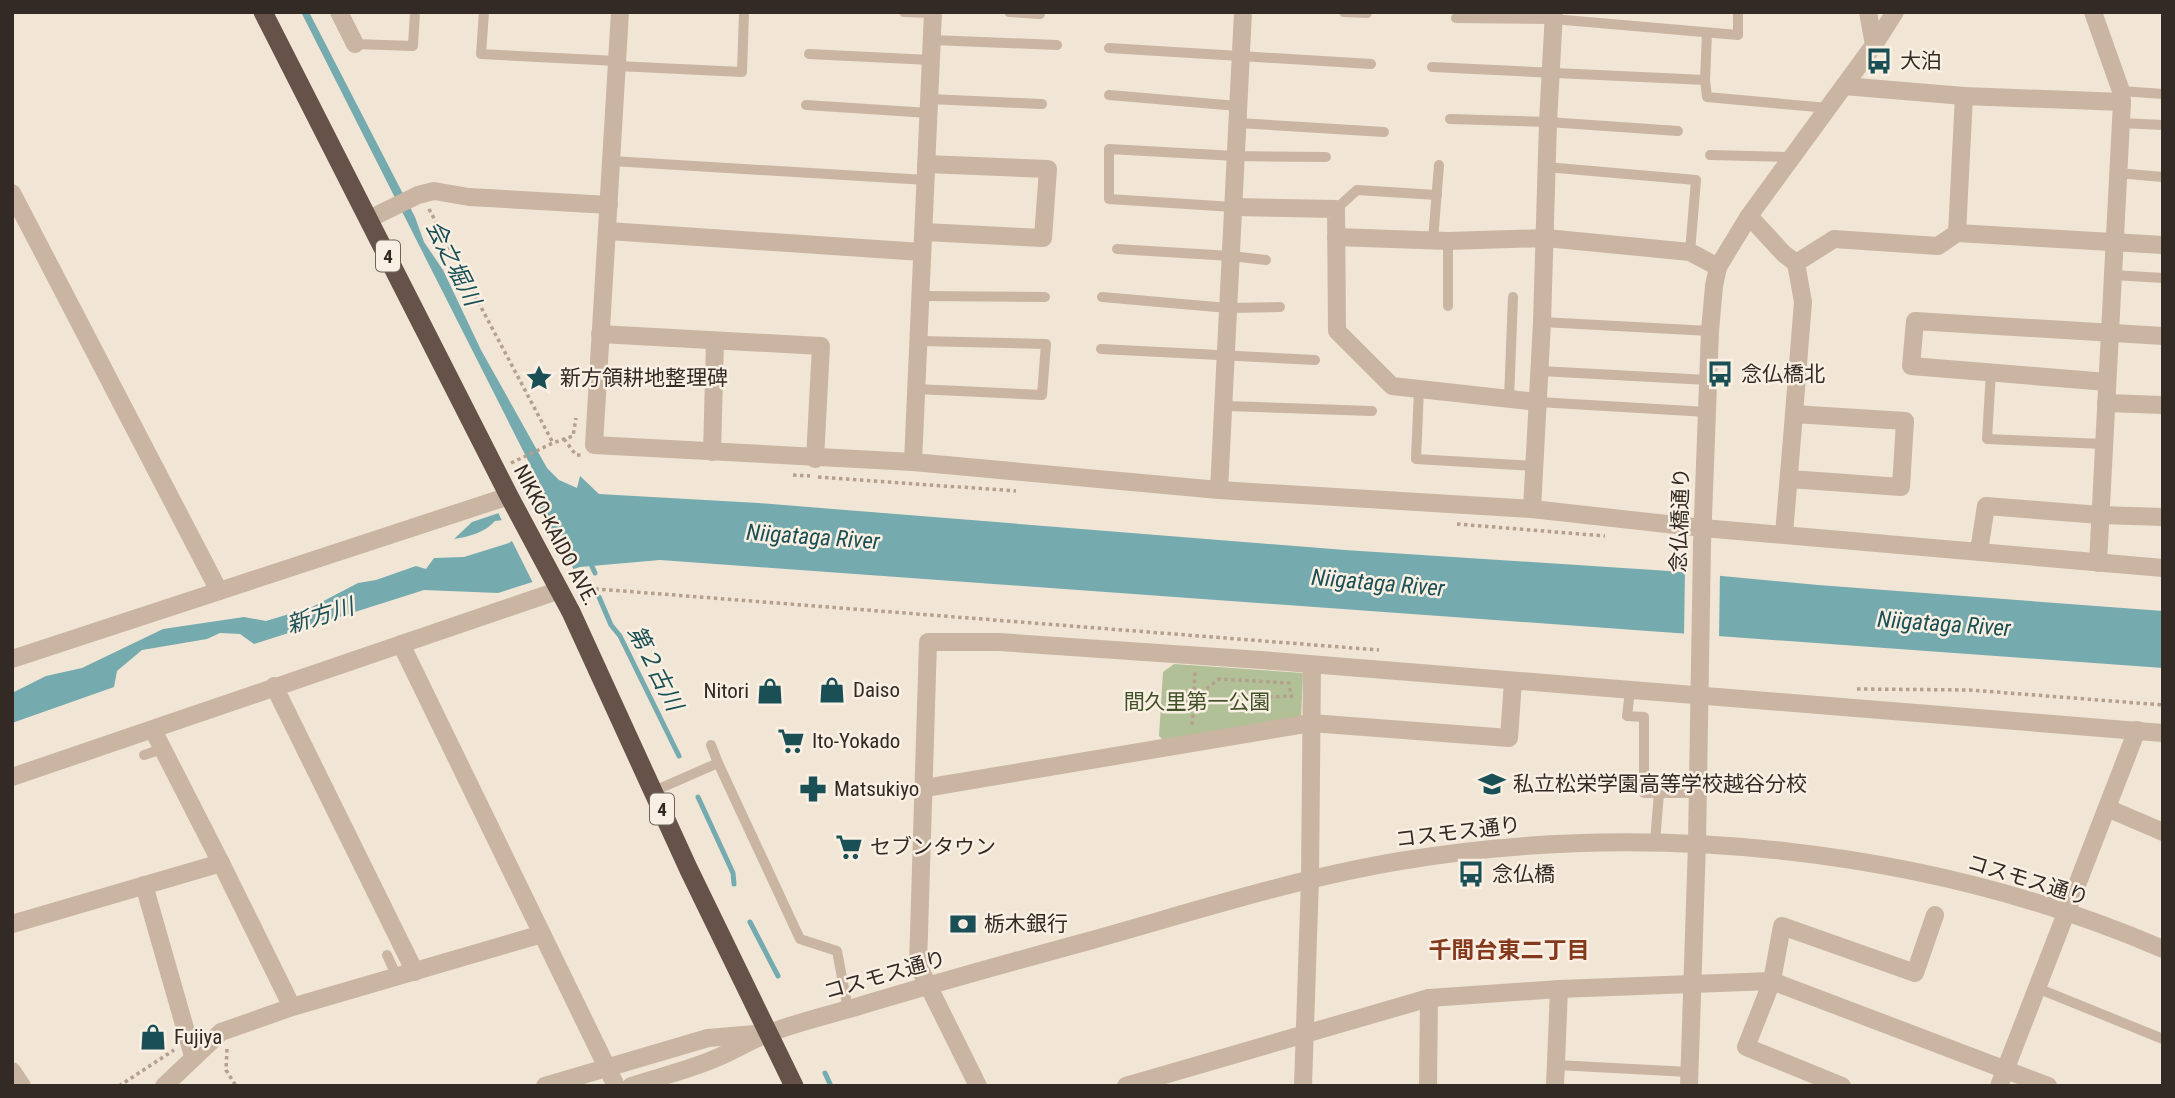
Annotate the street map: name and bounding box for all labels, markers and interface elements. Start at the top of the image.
bus stop icon: 大泊 [1864,46,1894,76]
place label: 大泊 [1900,49,1942,73]
water label: 会之堀川 [420,216,487,313]
road number: 4 [376,240,400,272]
bus stop icon: 念仏橋北 [1705,359,1735,389]
place label: 念仏橋北 [1741,362,1825,386]
place icon: 新方領耕地整理碑 [524,363,554,393]
place label: 新方領耕地整理碑 [560,366,728,390]
street label: NIKKO-KAIDO AVE. [509,461,603,609]
street label: 念仏橋通り [1666,467,1694,573]
water label: Niigataga River [745,519,882,555]
water label: Niigataga River [1310,564,1447,602]
water label: 新方川 [283,592,360,639]
water label: Niigataga River [1876,606,2013,642]
water label: 第２古川 [622,621,689,718]
shop icon: Daiso [817,675,847,705]
shop icon: Nitori [755,676,785,706]
place label: Daiso [853,678,900,702]
place label: Nitori [703,679,749,703]
park label: 間久里第一公園 [1124,690,1271,714]
supermarket icon: Ito-Yokado [776,726,806,756]
place label: Ito-Yokado [812,729,900,753]
school or university icon: 私立松栄学園高等学校越谷分校 [1477,769,1507,799]
place label: 私立松栄学園高等学校越谷分校 [1513,772,1807,796]
pharmacy icon: Matsukiyo [798,774,828,804]
place label: Matsukiyo [834,777,919,801]
road number: 4 [650,794,674,824]
street label: コスモス通り [1394,812,1522,852]
supermarket icon: セブンタウン [834,832,864,862]
place label: セブンタウン [870,835,996,859]
street label: コスモス通り [1964,850,2092,910]
bus stop icon: 念仏橋 [1456,859,1486,889]
place label: 念仏橋 [1492,862,1555,886]
bank icon: 栃木銀行 [948,909,978,939]
place label: 栃木銀行 [984,912,1068,936]
district label: 千間台東二丁目 [1429,937,1590,964]
street label: コスモス通り [821,946,949,1004]
shop icon: Fujiya [138,1022,168,1052]
place label: Fujiya [174,1025,222,1049]

